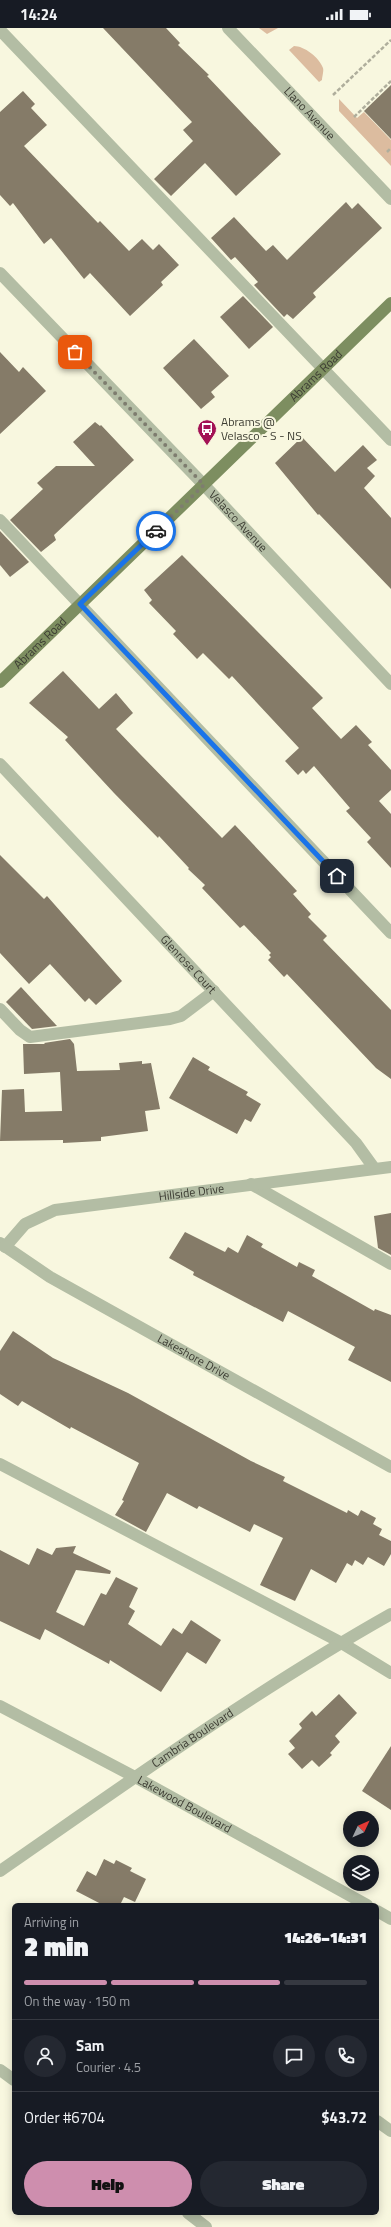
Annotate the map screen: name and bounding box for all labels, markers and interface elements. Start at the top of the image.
text: 14:24 [20,3,57,26]
street label: Llano Avenue [280,82,340,144]
pin [58,335,92,369]
icon: bag [64,341,86,363]
street label: Abrams Road [285,345,347,406]
place label: Abrams @ Velasco - S - NS [221,412,302,445]
bus stop icon: Abrams @ Velasco - S - NS [196,418,218,446]
street label: Velasco Avenue [205,486,272,556]
courier [136,511,176,551]
icon: car [145,520,167,542]
street label: Abrams Road [9,612,71,673]
pin [320,859,354,893]
icon: home [326,865,348,887]
street label: Glenrose Court [156,930,222,998]
street label: Hillside Drive [157,1178,225,1206]
street label: Lakeshore Drive [154,1329,234,1385]
street label: Cambria Boulevard [147,1703,237,1772]
street label: Lakewood Boulevard [134,1770,235,1838]
north arrow [343,1811,379,1847]
map controls [343,1811,379,1891]
button: layers [343,1855,379,1891]
text: Arriving in [24,1912,79,1932]
text: 14:26–14:31 [284,1926,367,1949]
text: 2 min [24,1927,89,1966]
text: On the way · 150 m [24,1991,130,2011]
text: Sam [76,2034,104,2057]
button: person [24,2035,66,2077]
button: chat [273,2035,315,2077]
button: phone [325,2035,367,2077]
text: Courier · 4.5 [76,2057,141,2077]
text: Order #6704 [24,2106,105,2129]
text: $43.72 [321,2106,367,2129]
button: Help [24,2161,192,2207]
button: Share [200,2161,367,2207]

